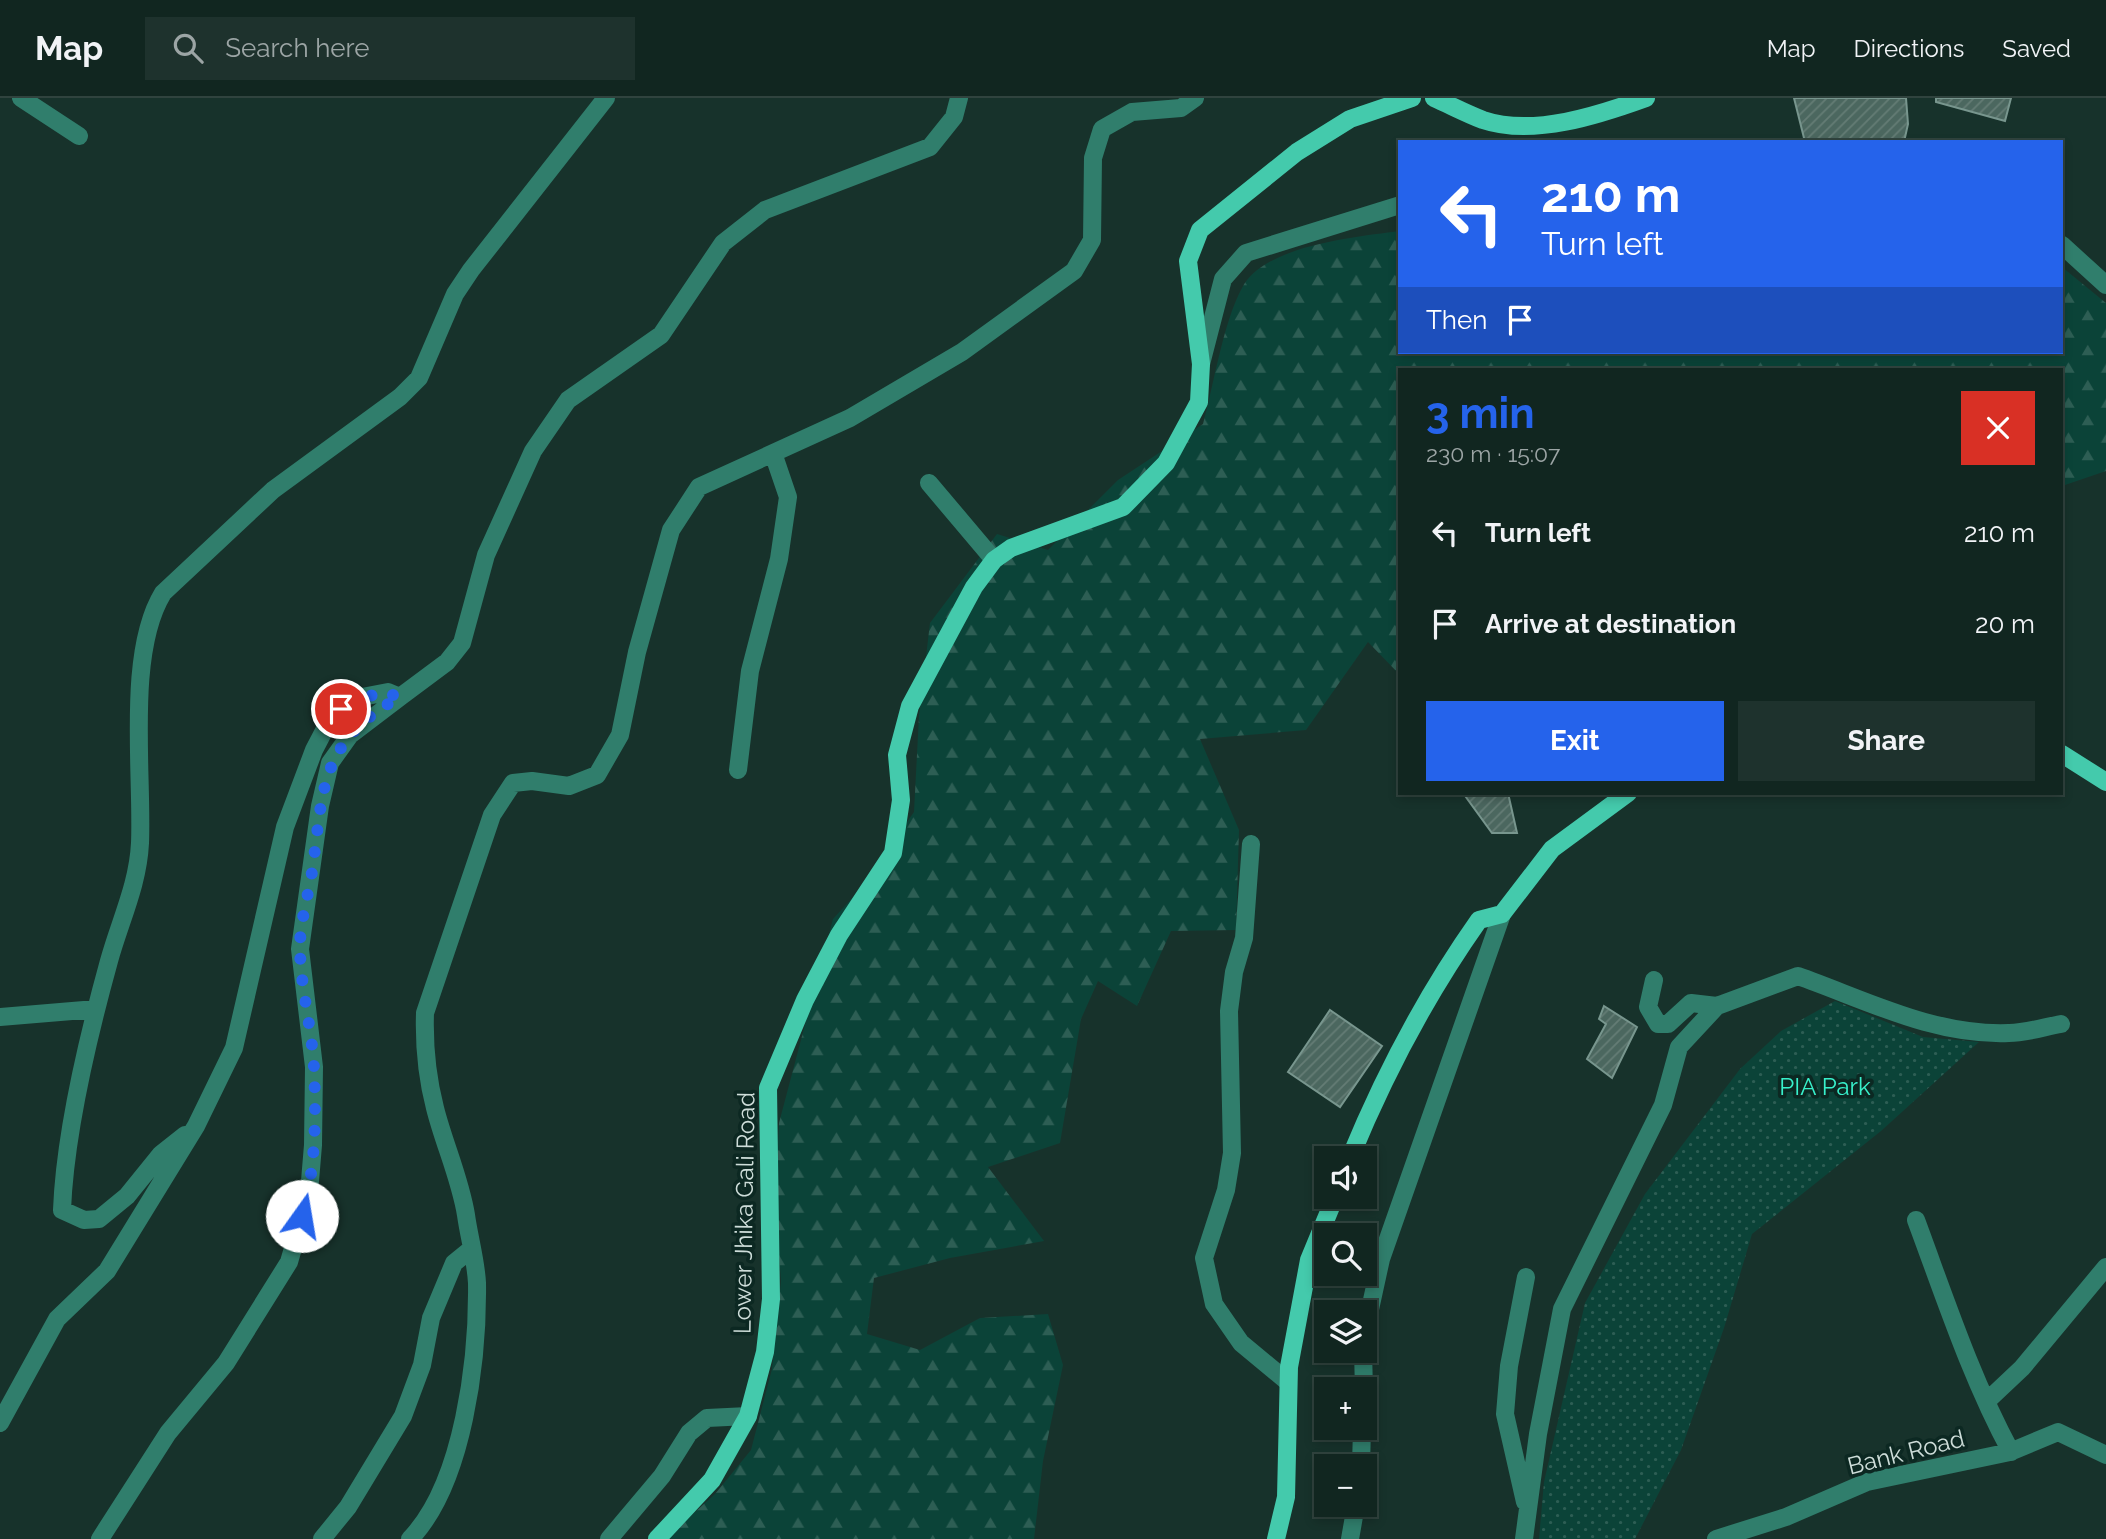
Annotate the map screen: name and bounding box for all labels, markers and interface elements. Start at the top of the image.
search box [145,17,635,80]
text: Map [35,29,103,68]
icon: search [169,29,207,67]
text: Search here [225,33,370,63]
text: Map [1767,34,1816,63]
text: Directions [1854,34,1964,63]
text: Saved [2002,34,2071,63]
text: 210 m [1541,166,1680,223]
icon: left [1426,168,1517,259]
text: Turn left [1541,225,1663,262]
icon: arrive [1501,301,1539,339]
text: Then [1426,305,1487,335]
text: 3 min [1426,389,1535,438]
button: close [1961,391,2035,465]
text: 230 m · 15:07 [1426,440,1560,467]
icon: left [1426,514,1464,552]
text: Turn left [1485,518,1591,548]
text: 210 m [1964,518,2035,548]
icon: arrive [1426,605,1464,643]
text: Arrive at destination [1485,609,1736,639]
text: 20 m [1975,609,2035,639]
pin [311,679,371,739]
icon: arrive [322,690,360,728]
button: Exit [1426,701,1724,781]
button: Share [1738,701,2035,781]
park label: PIA Park [1779,1072,1871,1101]
street label: Lower Jhika Gali Road [727,1092,761,1334]
map controls [1314,1146,1377,1517]
button: sound [1314,1146,1377,1209]
position arrow [265,1179,339,1253]
button: search [1314,1223,1377,1286]
button: layers [1314,1300,1377,1363]
button: + [1314,1377,1377,1440]
street label: Bank Road [1845,1423,1967,1481]
button: − [1314,1454,1377,1517]

